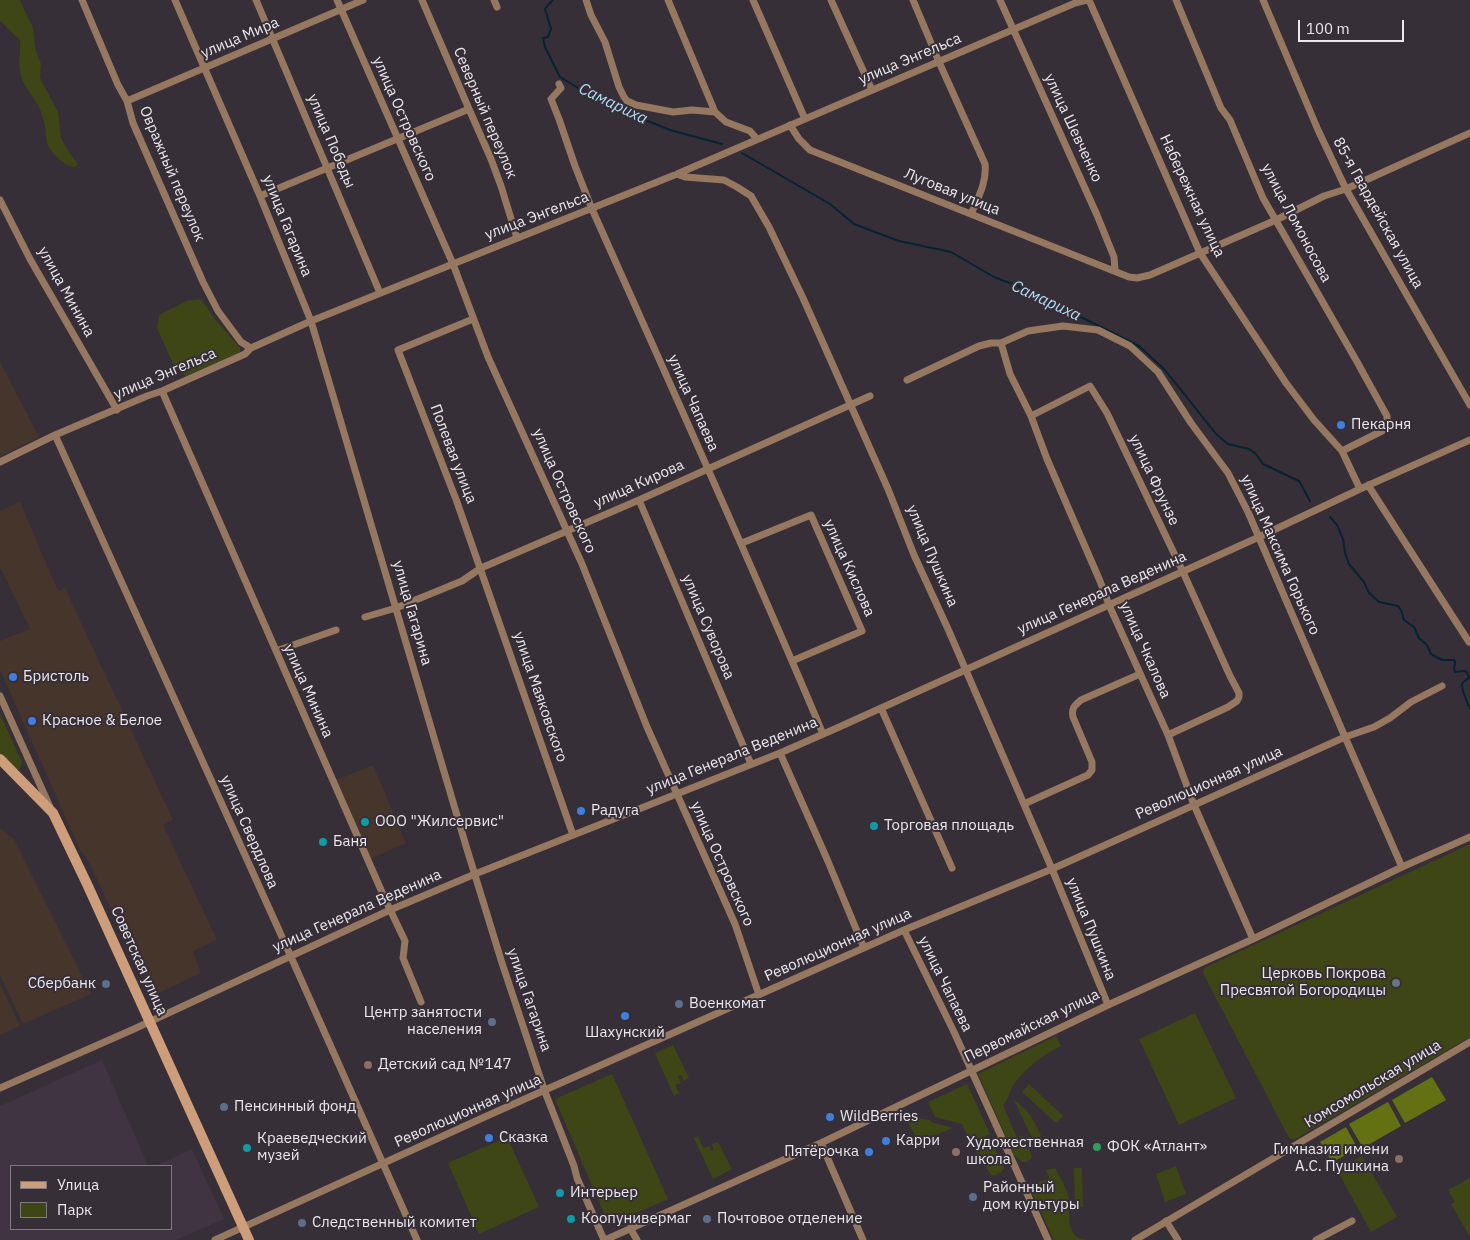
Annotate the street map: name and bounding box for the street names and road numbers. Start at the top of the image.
street label: улица Мира [198,14,282,62]
street label: улица Энгельса [856,29,964,89]
street label: Северный переулок [449,45,521,181]
street label: улица Островского [368,54,440,184]
street label: улица Шевченко [1040,71,1106,185]
street label: улица Победы [303,91,359,191]
street label: Овражный переулок [135,104,209,244]
street label: Набережная улица [1156,132,1228,260]
street label: 85-я Гвардейская улица [1329,134,1427,292]
street label: улица Ломоносова [1257,161,1335,285]
street label: Луговая улица [901,165,1003,219]
street label: улица Гагарина [258,173,316,279]
street label: улица Энгельса [483,188,591,244]
street label: улица Минина [34,244,98,340]
street label: улица Энгельса [111,344,219,404]
street label: улица Чапаева [664,352,722,454]
street label: Полевая улица [426,402,480,506]
street label: улица Островского [528,426,600,556]
street label: улица Фрунзе [1125,432,1183,528]
street label: улица Кирова [591,456,687,512]
street label: улица Максима Горького [1236,472,1324,638]
street label: улица Пушкина [902,502,962,610]
street label: улица Кислова [820,517,878,619]
street label: улица Генерала Веденина [1015,548,1189,638]
street label: улица Гагарина [388,559,436,667]
street label: улица Суворова [678,572,738,682]
street label: улица Чкалова [1116,599,1174,701]
street label: улица Маяковского [509,629,571,765]
street label: улица Минина [279,641,337,741]
street label: улица Генерала Веденина [644,713,820,799]
street label: Революционная улица [1133,742,1285,824]
street label: улица Свердлова [216,773,282,891]
street label: улица Островского [686,799,758,929]
street label: улица Генерала Веденина [270,866,444,956]
street label: улица Пушкина [1062,875,1120,983]
street label: Советская улица [107,904,171,1018]
street label: Революционная улица [762,904,914,986]
street label: улица Чапаева [914,933,976,1035]
street label: улица Гагарина [503,946,555,1054]
street label: Первомайская улица [961,985,1103,1067]
street label: Комсомольская улица [1301,1036,1445,1132]
street label: Революционная улица [392,1070,544,1152]

